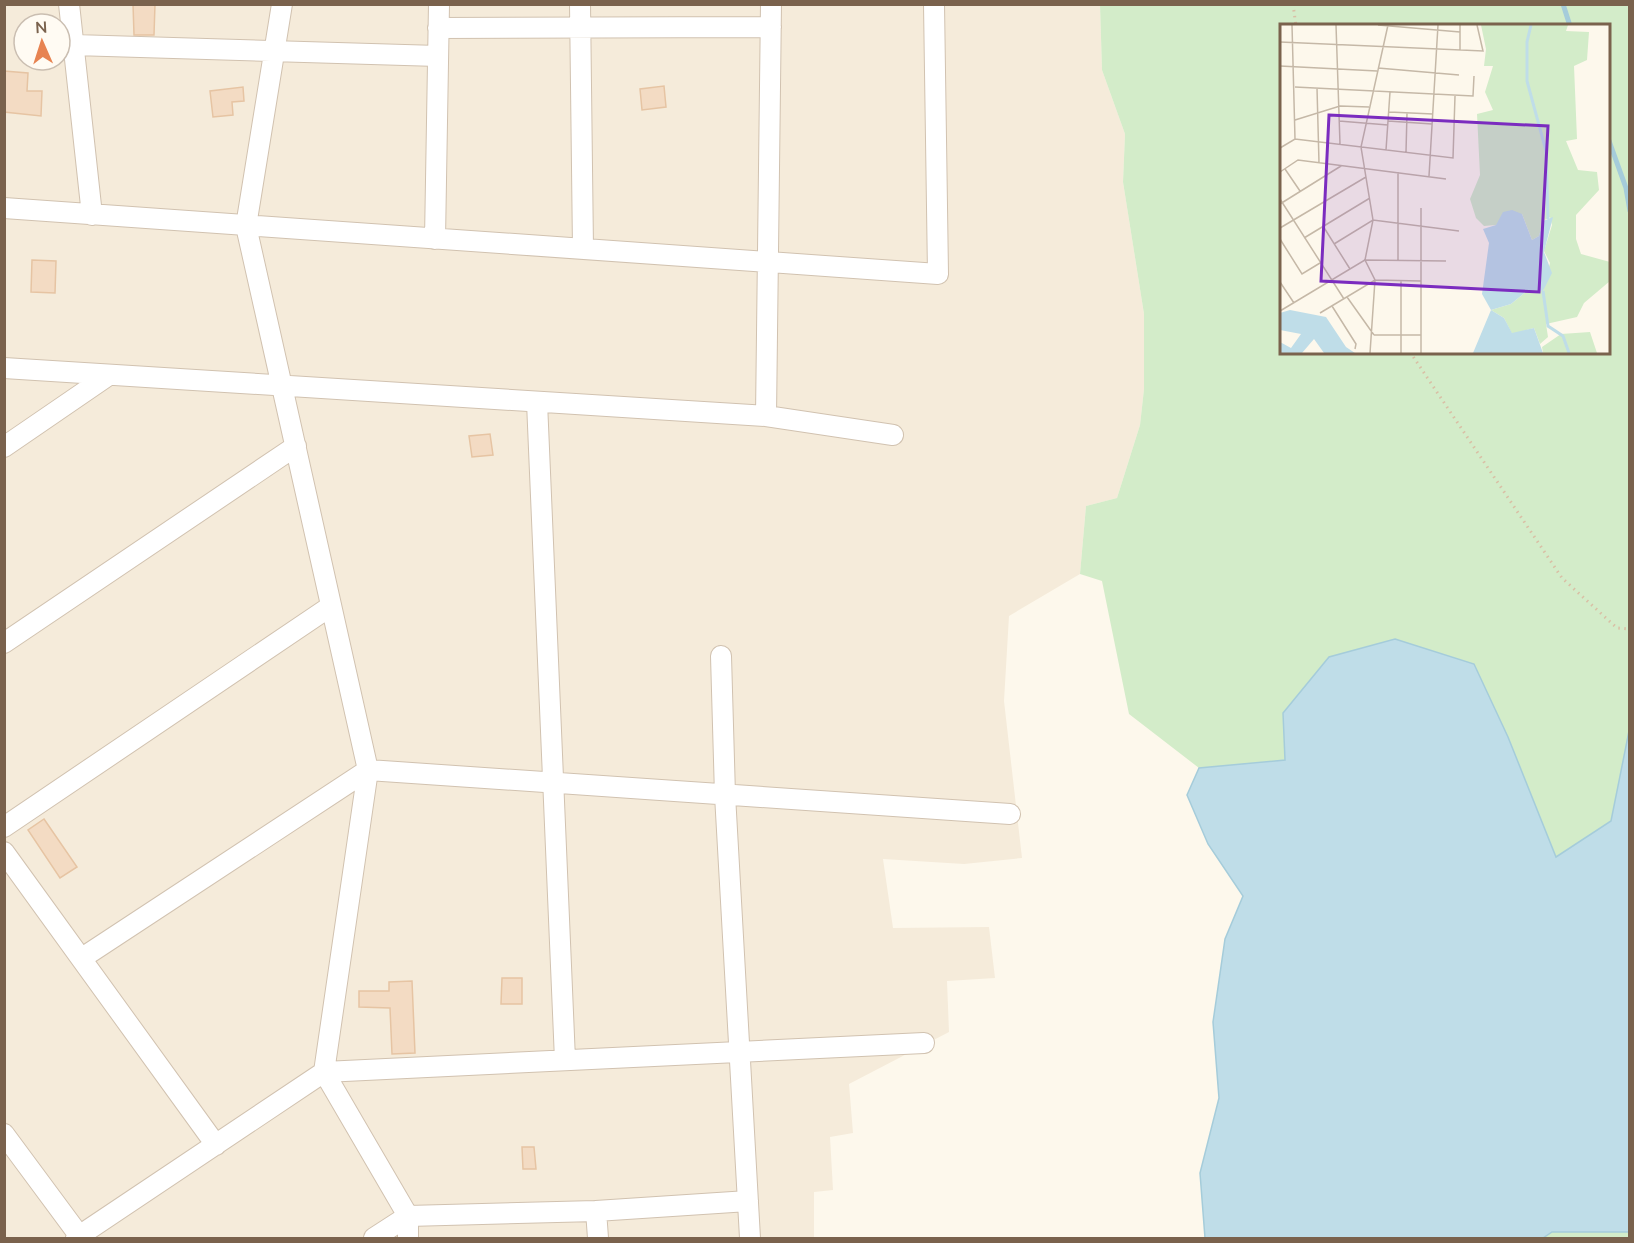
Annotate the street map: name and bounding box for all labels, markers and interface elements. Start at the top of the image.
north arrow [12,12,72,72]
text: N [35,17,48,37]
inset map [1280,24,1610,354]

